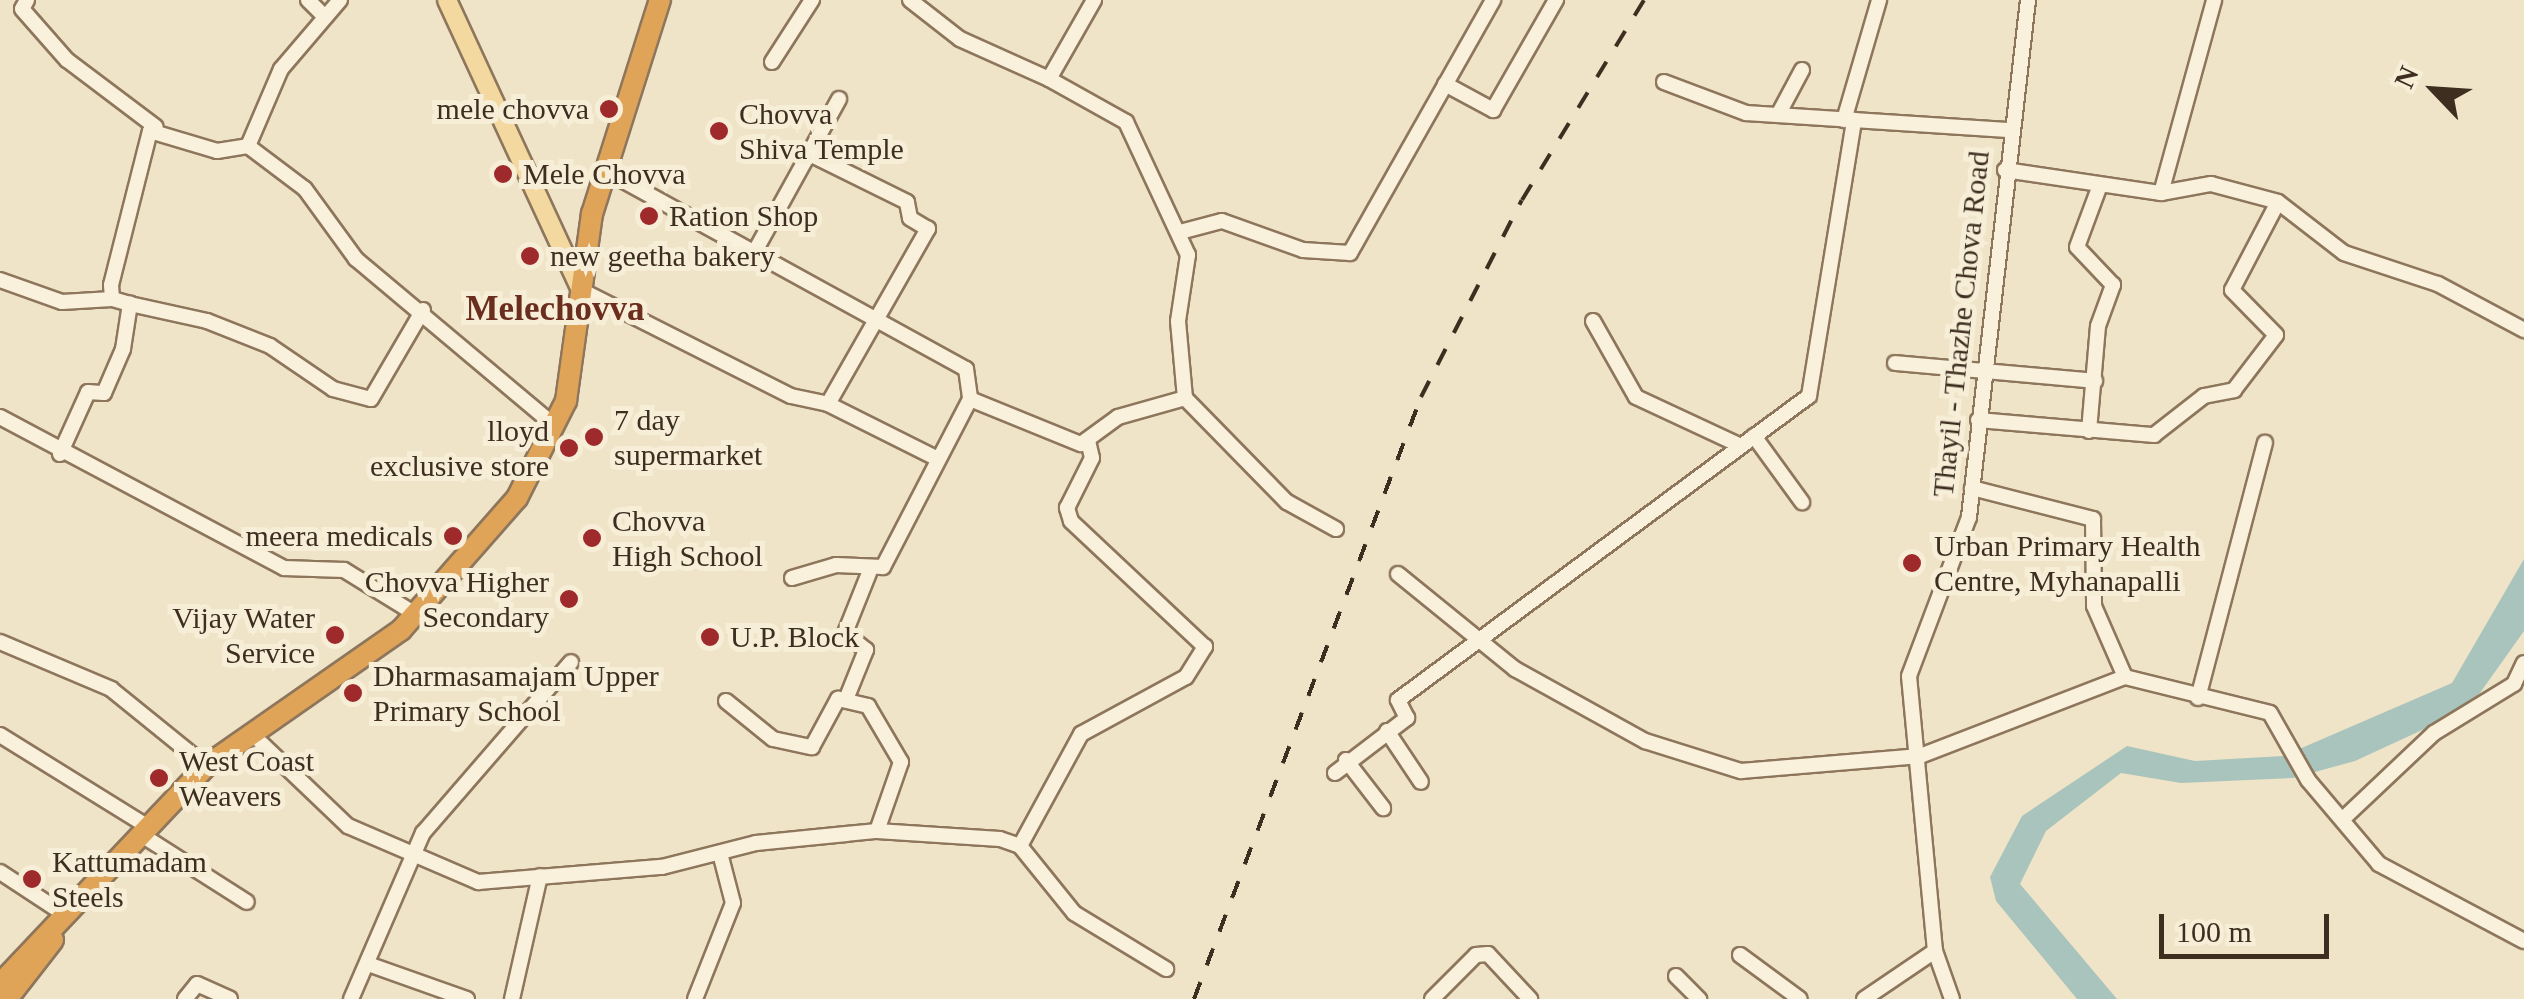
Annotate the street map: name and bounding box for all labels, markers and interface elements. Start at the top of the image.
north arrow [2384,40,2484,140]
text: N [2388,61,2425,93]
place label: mele chovva [437,91,589,127]
place label: Chovva Shiva Temple [739,96,904,166]
marker: mele chovva [598,98,620,120]
marker: Chovva Shiva Temple [708,120,730,142]
street label: Thayil - Thazhe Chova Road [1925,149,1997,499]
place label: Mele Chovva [523,156,685,192]
marker: Mele Chovva [492,163,514,185]
place label: Ration Shop [669,198,818,234]
marker: Ration Shop [638,205,660,227]
place label: new geetha bakery [550,238,775,274]
marker: new geetha bakery [519,245,541,267]
district label: Melechovva [466,288,644,330]
place label: 7 day supermarket [614,402,762,472]
place label: lloyd exclusive store [370,413,549,484]
marker: 7 day supermarket [583,426,605,448]
marker: lloyd exclusive store [558,437,580,459]
place label: Chovva High School [612,503,763,574]
place label: meera medicals [246,518,433,554]
marker: meera medicals [442,525,464,547]
marker: Chovva High School [581,527,603,549]
place label: Urban Primary Health Centre, Myhanapalli [1934,528,2201,598]
marker: Urban Primary Health Centre, Myhanapalli [1899,550,1925,576]
place label: Chovva Higher Secondary [365,564,549,634]
marker: Chovva Higher Secondary [558,588,580,610]
place label: Vijay Water Service [172,600,315,670]
place label: U.P. Block [730,619,859,655]
marker: Vijay Water Service [324,624,346,646]
marker: U.P. Block [699,626,721,648]
place label: Dharmasamajam Upper Primary School [373,658,659,728]
marker: Dharmasamajam Upper Primary School [342,682,364,704]
place label: West Coast Weavers [179,743,314,814]
marker: West Coast Weavers [148,767,170,789]
place label: Kattumadam Steels [52,844,207,914]
marker: Kattumadam Steels [21,868,43,890]
scale bar [2164,894,2334,956]
text: 100 m [2176,915,2252,948]

